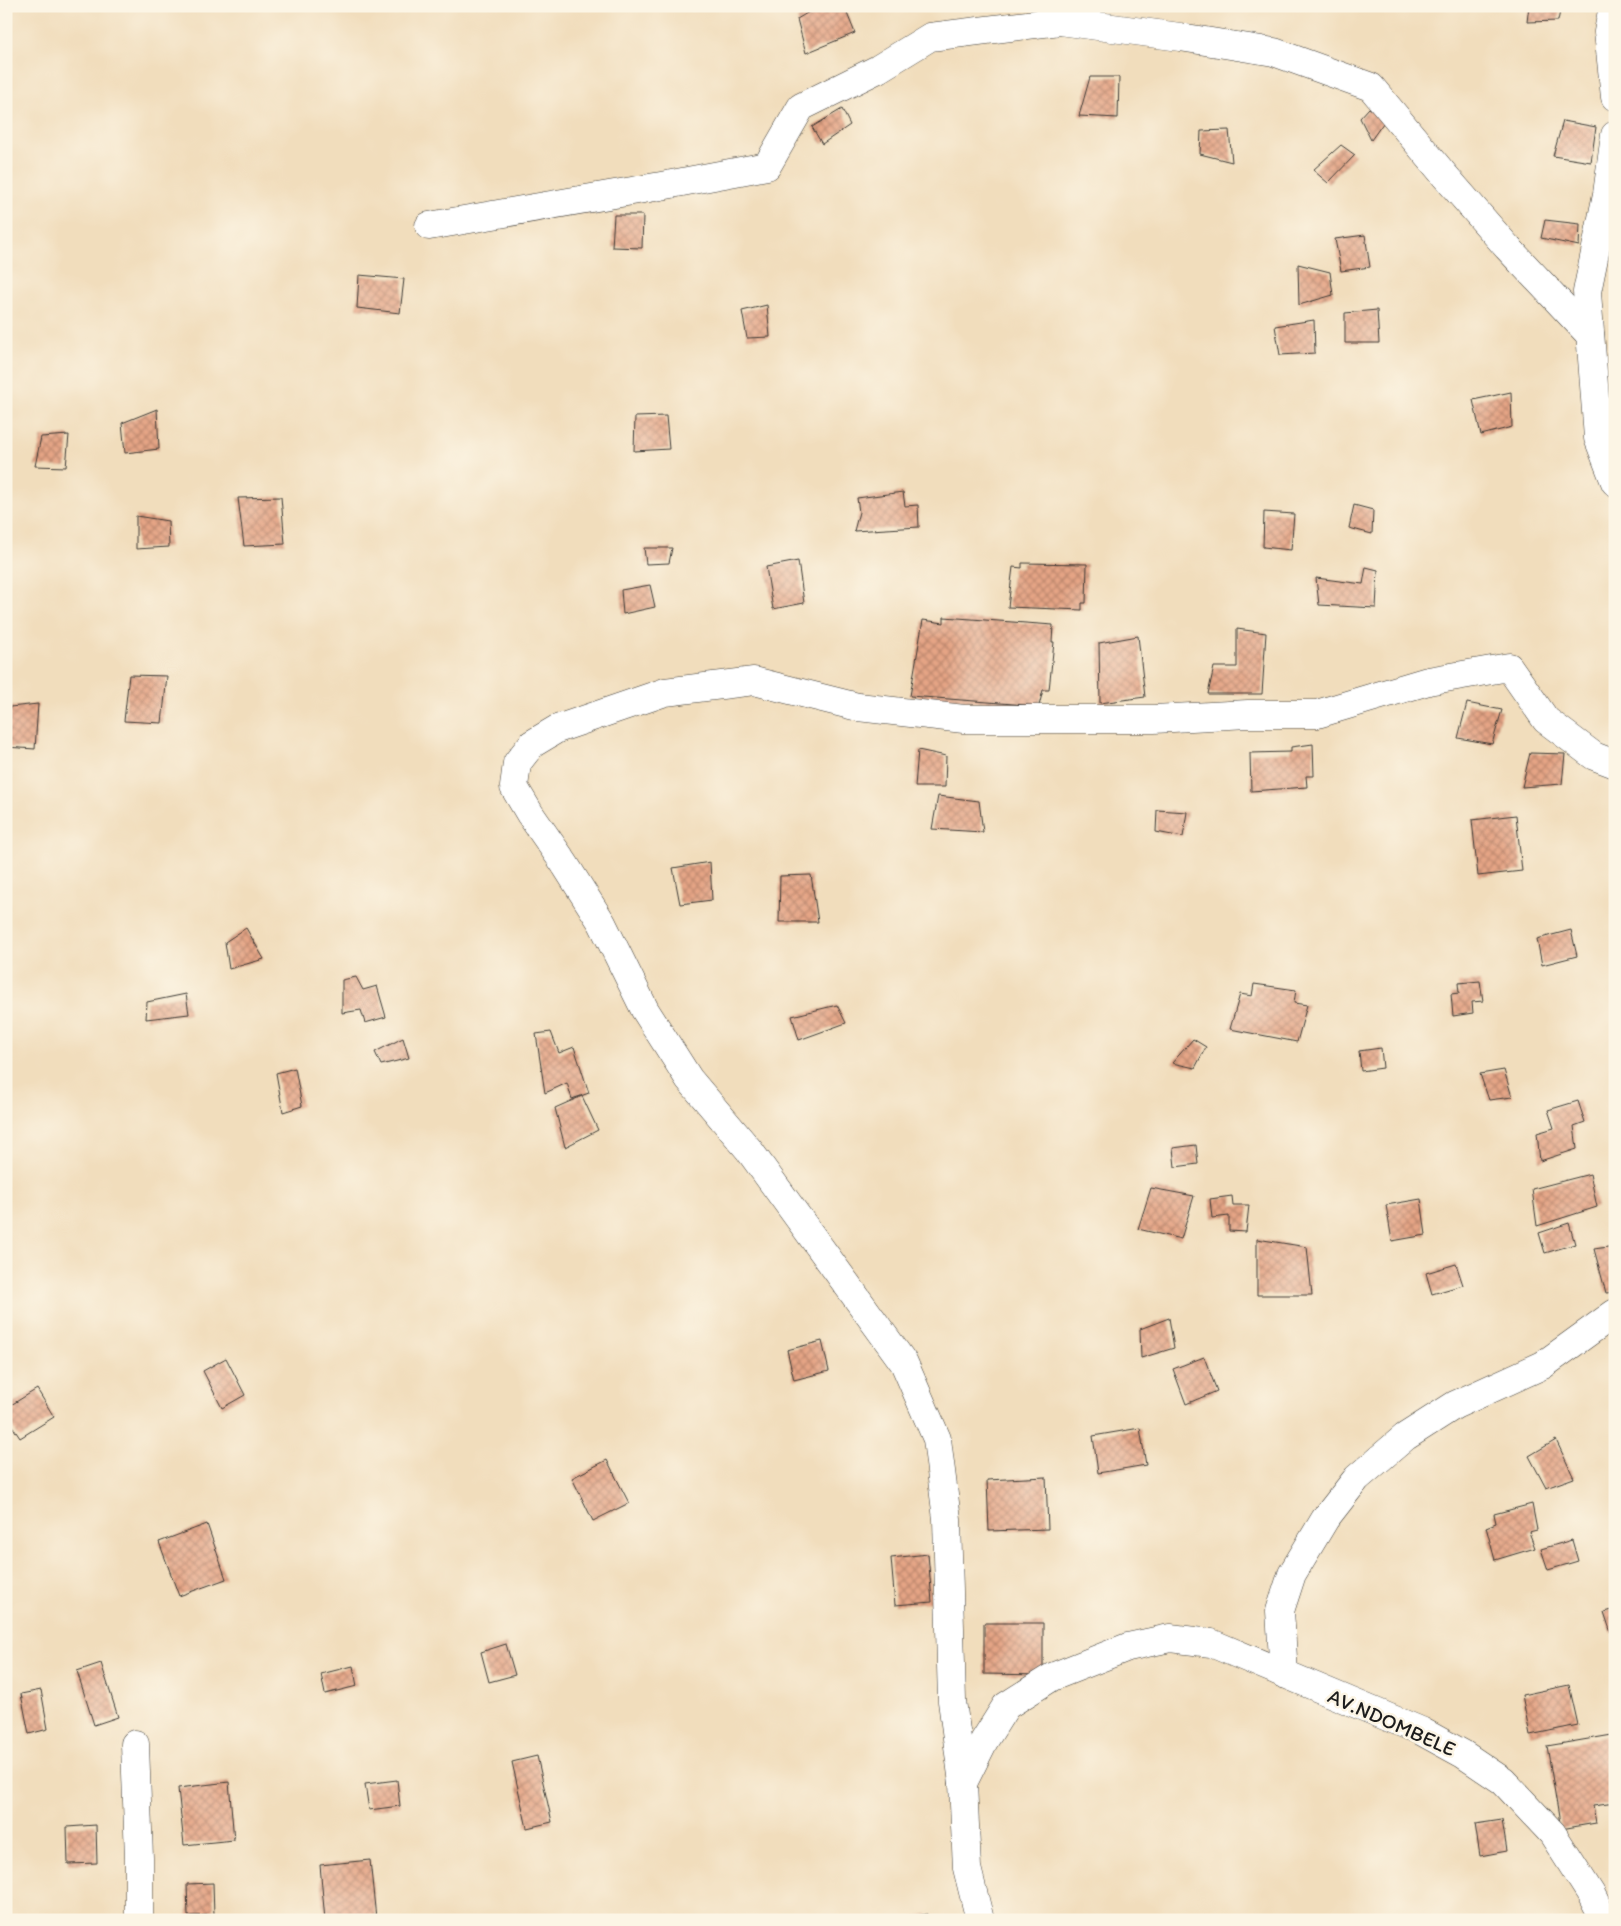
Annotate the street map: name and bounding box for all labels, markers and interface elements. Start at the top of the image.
street label: AV.NDOMBELE [1324,1683,1460,1761]

